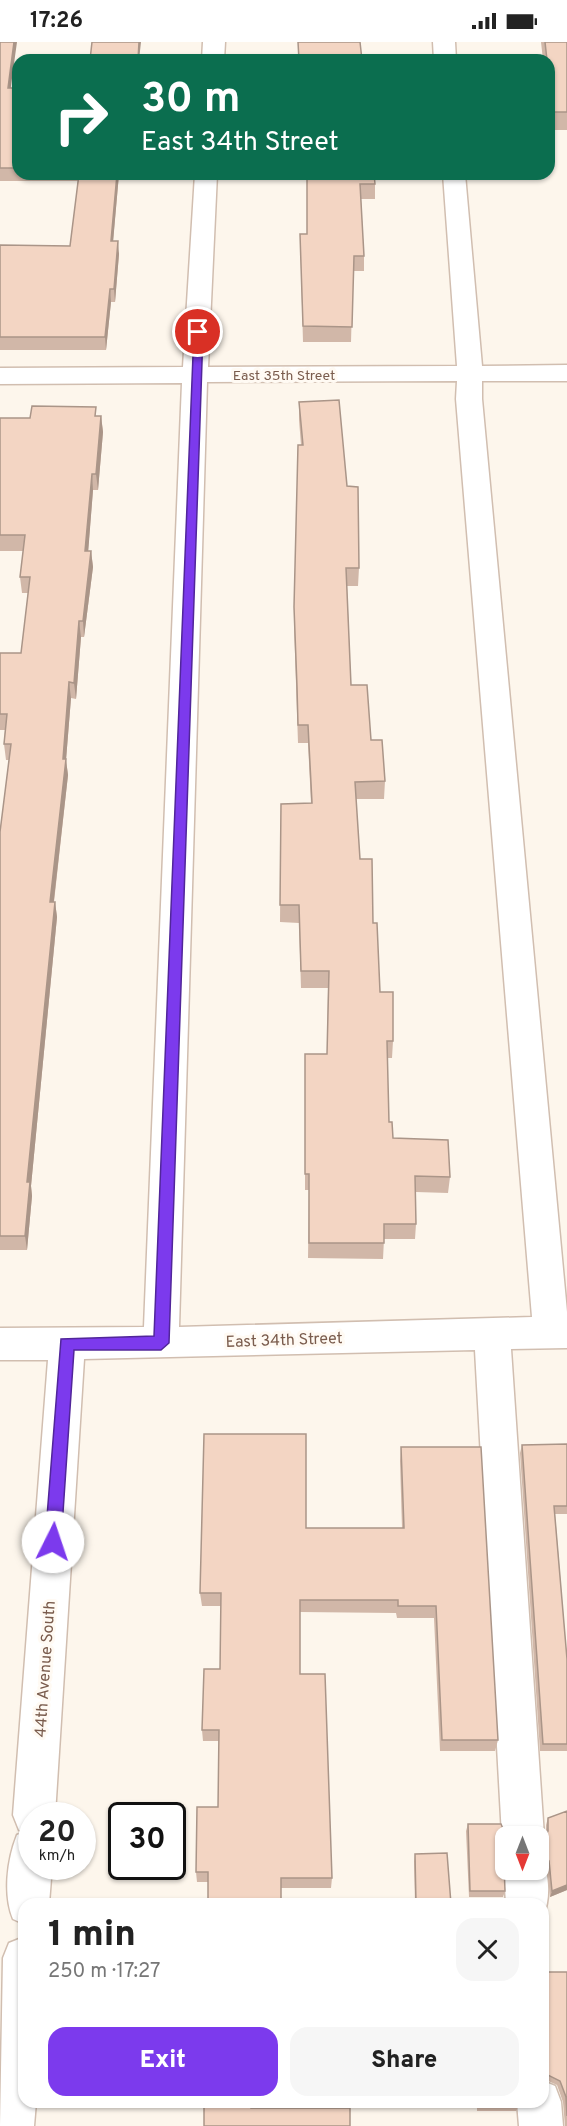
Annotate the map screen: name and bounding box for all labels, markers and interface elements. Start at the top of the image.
text: 17:26 [30,8,83,35]
text: 30 m [141,74,240,127]
icon: right [42,78,120,156]
text: East 34th Street [141,126,339,160]
pin [172,306,223,357]
icon: arrive [181,315,214,348]
street label: East 35th Street [233,368,335,385]
street label: East 34th Street [225,1329,343,1353]
position arrow [21,1510,85,1574]
street label: 44th Avenue South [31,1600,61,1738]
speed limit sign: 30 [108,1802,186,1880]
text: 20 [38,1815,76,1852]
north arrow [495,1826,549,1880]
map controls [495,1826,549,1880]
text: km/h [39,1847,75,1866]
text: 1 min [48,1913,136,1959]
button: close [456,1918,519,1981]
text: 250 m · 17:27 [48,1959,161,1985]
button: Exit [48,2027,278,2096]
button: Share [290,2027,519,2096]

